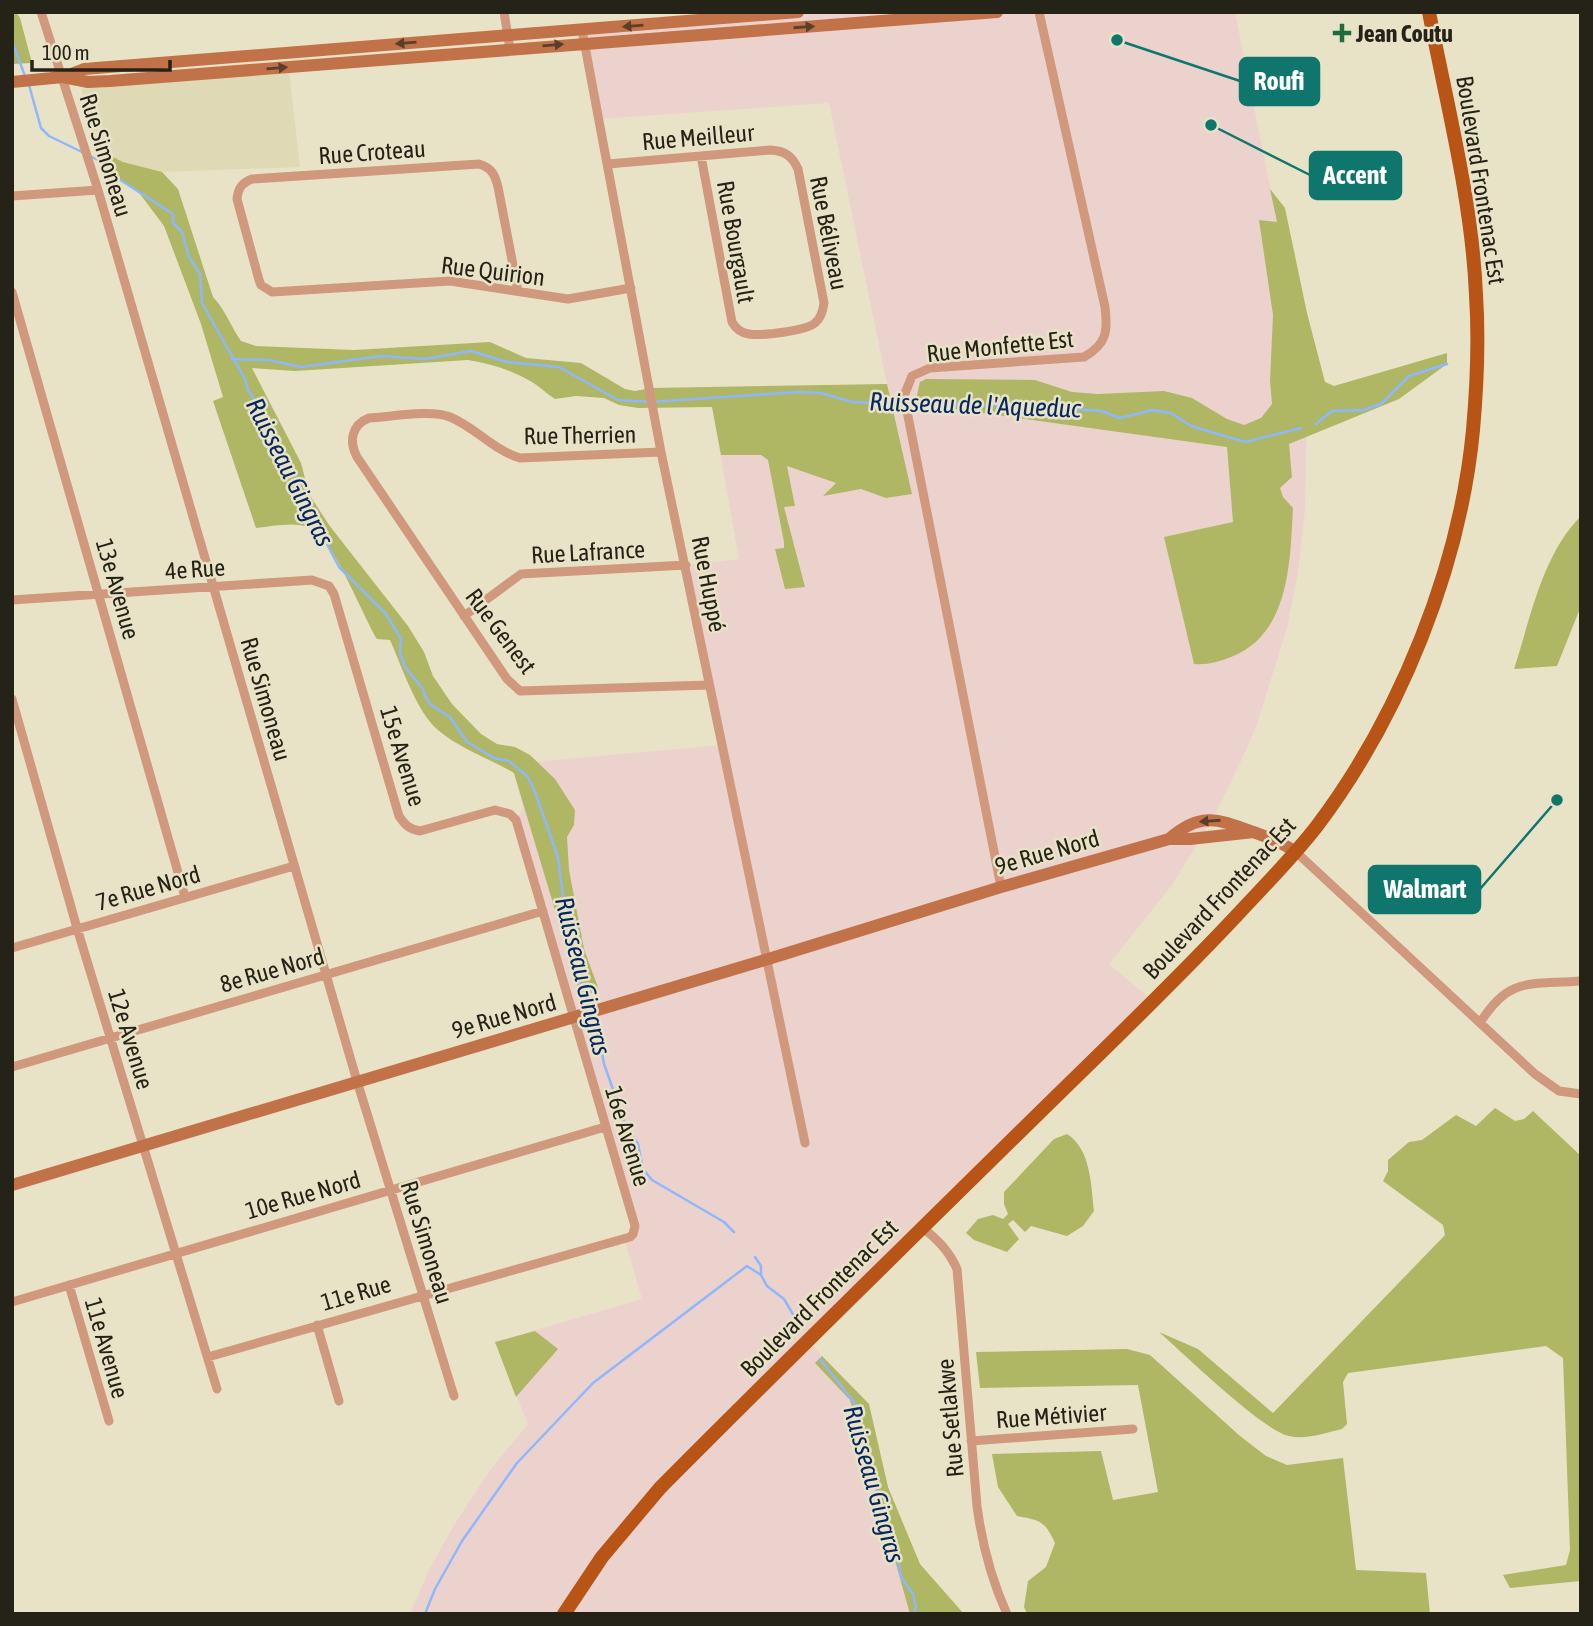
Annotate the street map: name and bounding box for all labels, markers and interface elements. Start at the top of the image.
place label: Jean Coutu [1355,20,1453,47]
one-way arrow [621,21,643,32]
one-way arrow [793,21,815,32]
marker: Jean Coutu [1334,25,1350,41]
scale bar [32,28,170,72]
one-way arrow [394,38,416,49]
text: 100 m [42,40,90,64]
one-way arrow [542,40,564,51]
callout: Roufi [1240,58,1319,105]
one-way arrow [266,62,288,73]
text: Roufi [1254,66,1304,96]
street label: Boulevard Frontenac Est [1451,74,1511,286]
street label: Rue Simoneau [74,90,138,220]
street label: Rue Meilleur [641,119,756,155]
street label: Rue Croteau [318,135,426,169]
callout: Accent [1310,152,1401,199]
text: Accent [1322,160,1387,190]
street label: Rue Béliveau [805,174,853,292]
street label: Rue Bourgault [712,178,760,306]
street label: Rue Quirion [440,251,546,291]
street label: Rue Monfette Est [925,325,1075,367]
water label: Ruisseau de l'Aqueduc [869,386,1083,424]
water label: Ruisseau Gingras [240,393,340,551]
street label: Rue Therrien [523,421,637,449]
street label: Rue Huppé [686,534,732,634]
street label: 13e Avenue [91,536,145,642]
street label: Rue Lafrance [530,536,646,568]
street label: 4e Rue [164,553,226,585]
street label: Rue Genest [460,583,542,679]
street label: Rue Simoneau [235,634,297,764]
street label: 15e Avenue [375,703,431,809]
street label: Boulevard Frontenac Est [1137,812,1301,984]
one-way arrow [1199,816,1221,827]
street label: 9e Rue Nord [992,824,1102,880]
street label: 7e Rue Nord [93,860,203,916]
callout: Walmart [1369,866,1480,913]
text: Walmart [1383,874,1467,904]
water label: Ruisseau Gingras [549,894,617,1058]
street label: 8e Rue Nord [217,942,327,998]
street label: 12e Avenue [103,986,159,1092]
street label: 9e Rue Nord [449,988,559,1044]
street label: 16e Avenue [600,1083,656,1189]
street label: 10e Rue Nord [242,1166,364,1224]
street label: Rue Simoneau [395,1177,459,1307]
street label: Boulevard Frontenac Est [735,1214,903,1382]
street label: 11e Rue [318,1270,394,1316]
street label: 11e Avenue [80,1295,134,1401]
street label: Rue Setlakwe [931,1358,969,1478]
street label: Rue Métivier [995,1399,1108,1433]
water label: Ruisseau Gingras [837,1402,911,1566]

